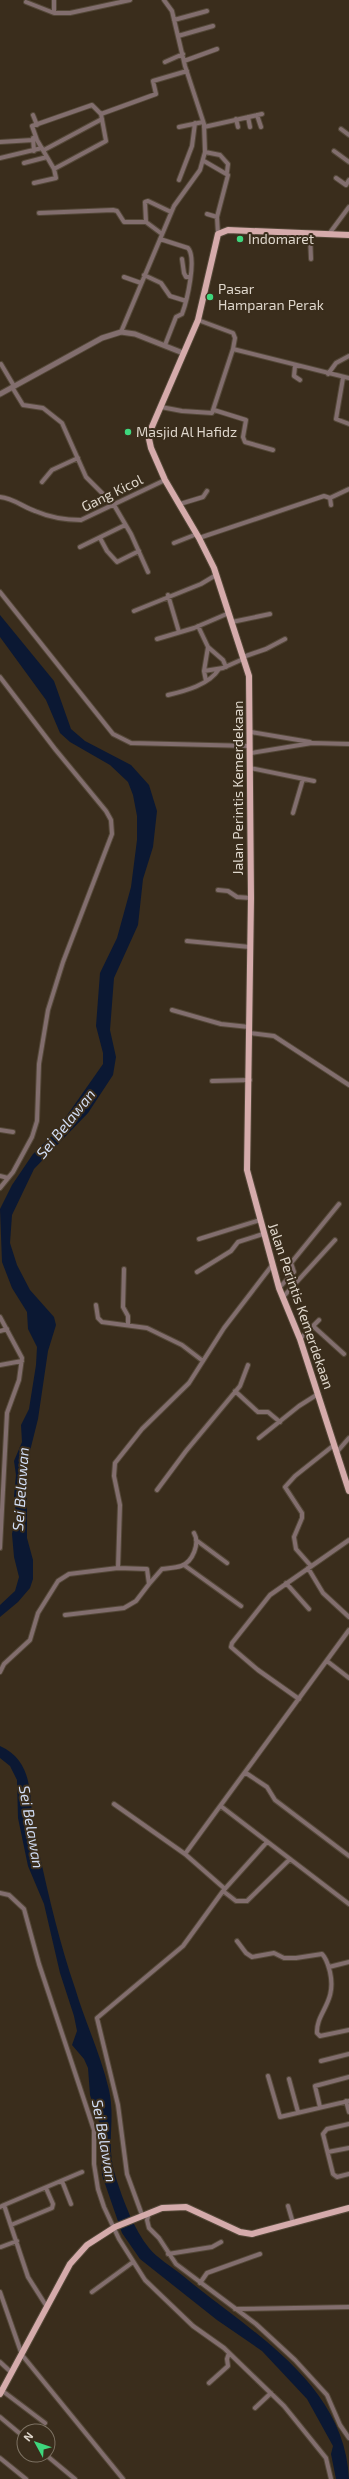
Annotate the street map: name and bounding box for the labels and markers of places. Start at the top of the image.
place label: Indomaret [248,230,314,247]
marker: Indomaret [235,234,245,244]
place label: Pasar Hamparan Perak [218,280,324,313]
marker: Pasar Hamparan Perak [205,292,215,302]
place label: Masjid Al Hafidz [136,423,237,440]
marker: Masjid Al Hafidz [123,427,133,437]

